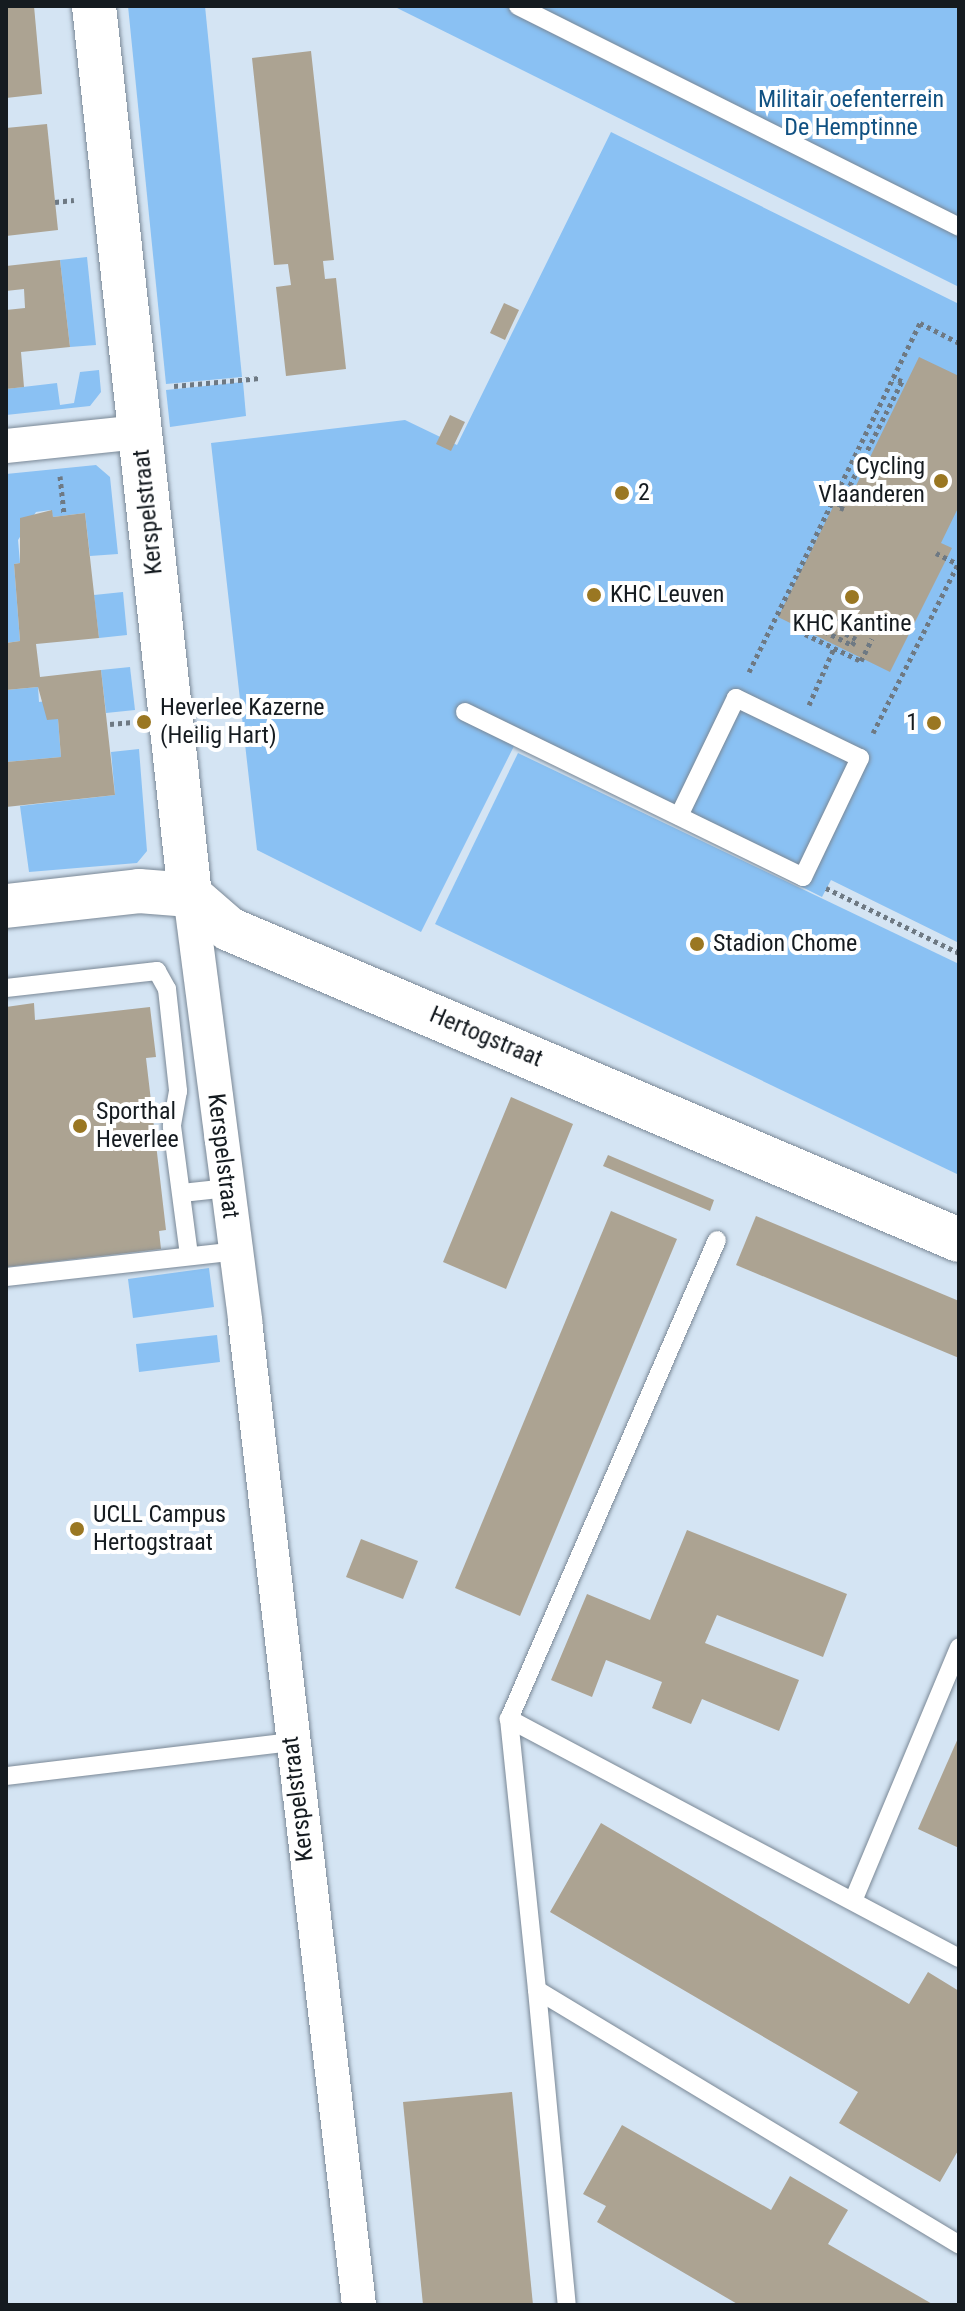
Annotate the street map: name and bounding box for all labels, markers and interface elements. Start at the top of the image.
park label: Militair oefenterrein De Hemptinne [758,86,944,142]
street label: Kerspelstraat [127,448,169,576]
place label: Cycling Vlaanderen [818,453,925,509]
marker: Cycling Vlaanderen [932,472,950,490]
place label: 2 [638,479,650,507]
marker: 2 [613,484,631,502]
place label: KHC Leuven [610,581,724,609]
marker: KHC Leuven [585,586,603,604]
marker: KHC Kantine [843,588,861,606]
place label: KHC Kantine [793,610,911,638]
place label: Heverlee Kazerne (Heilig Hart) [160,694,325,750]
place label: 1 [906,709,918,737]
marker: Heverlee Kazerne (Heilig Hart) [135,713,153,731]
marker: 1 [925,714,943,732]
place label: Stadion Chome [713,930,857,958]
marker: Stadion Chome [688,935,706,953]
street label: Hertogstraat [425,1000,547,1074]
street label: Kerspelstraat [201,1092,245,1220]
place label: Sporthal Heverlee [96,1098,179,1154]
marker: Sporthal Heverlee [71,1117,89,1135]
place label: UCLL Campus Hertogstraat [93,1501,226,1557]
marker: UCLL Campus Hertogstraat [68,1520,86,1538]
street label: Kerspelstraat [276,1735,320,1863]

